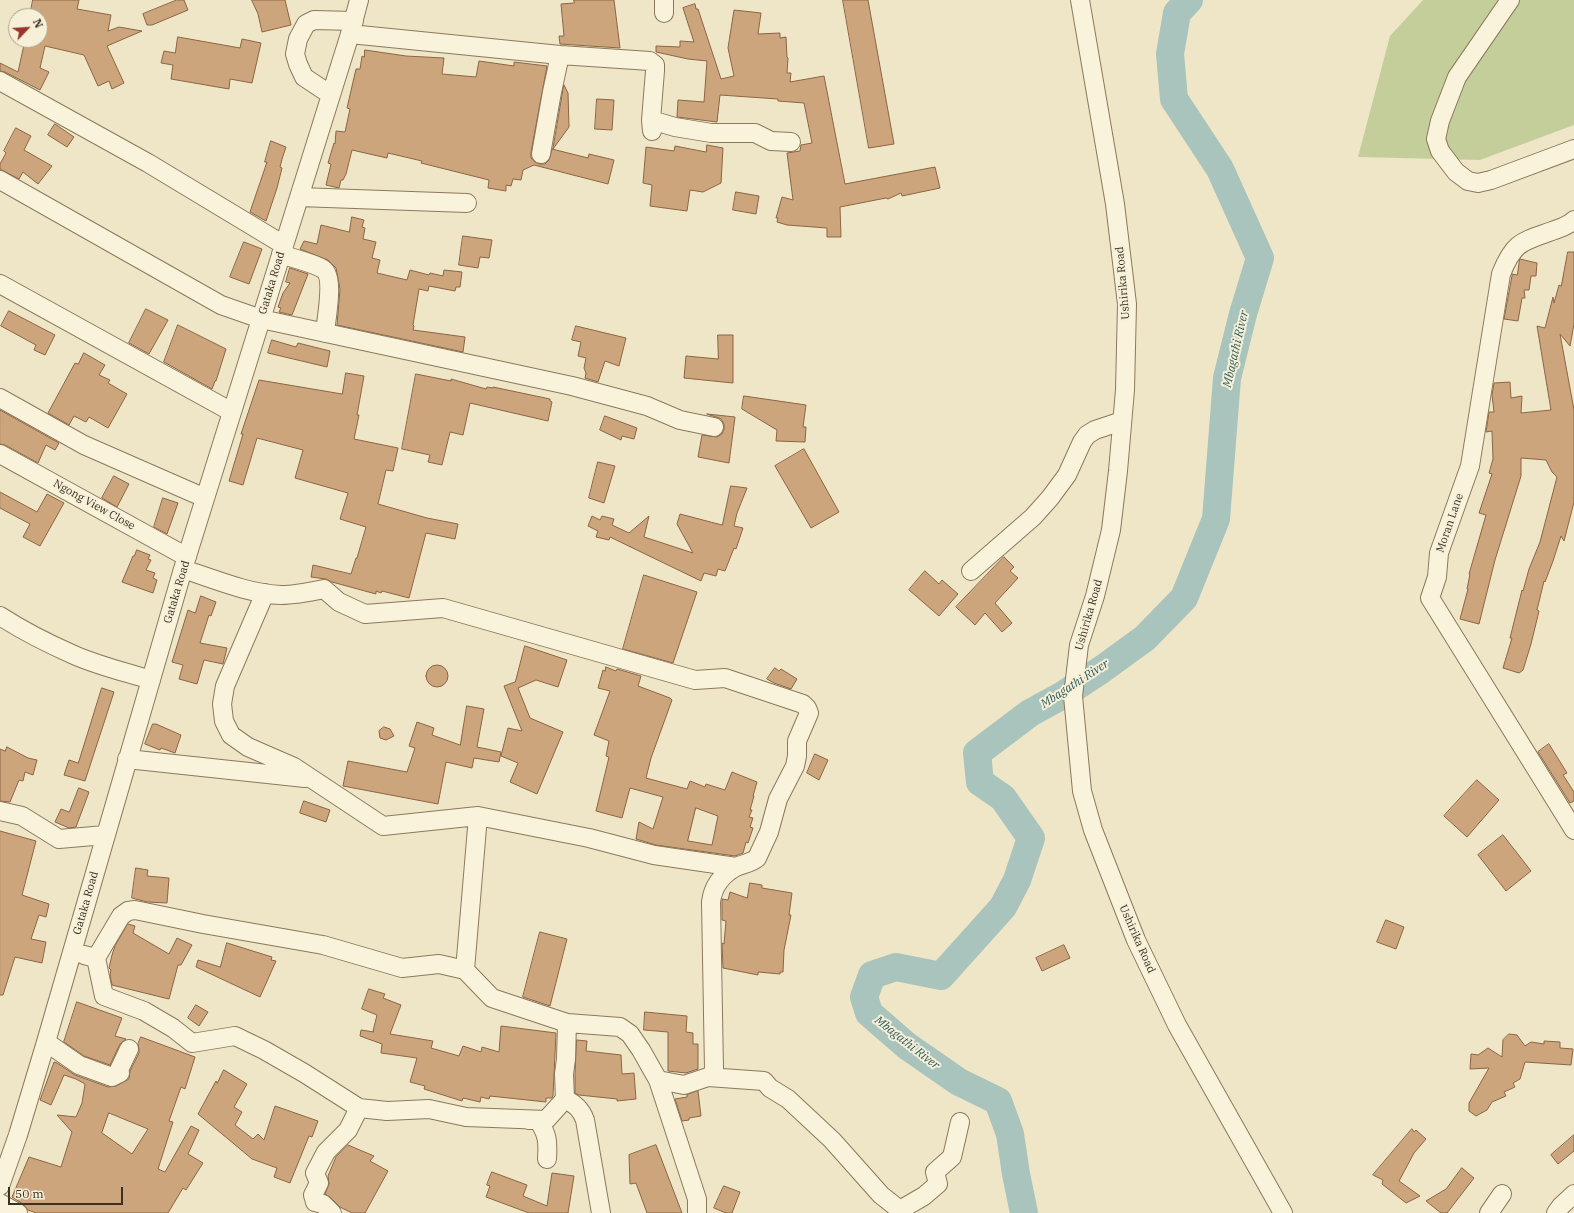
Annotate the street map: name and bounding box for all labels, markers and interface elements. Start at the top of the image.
north arrow [8,8,48,48]
text: N [30,16,46,30]
street label: Ushirika Road [1113,246,1133,320]
street label: Gataka Road [256,250,288,316]
water label: Mbagathi River [1220,309,1252,389]
street label: Ngong View Close [51,477,137,533]
street label: Moran Lane [1434,492,1466,554]
street label: Gataka Road [161,559,193,625]
street label: Ushirika Road [1073,578,1105,652]
water label: Mbagathi River [1038,657,1112,711]
street label: Gataka Road [71,870,101,936]
street label: Ushirika Road [1116,903,1158,975]
water label: Mbagathi River [872,1013,942,1073]
scale bar [10,1179,125,1205]
text: 50 m [15,1186,44,1201]

